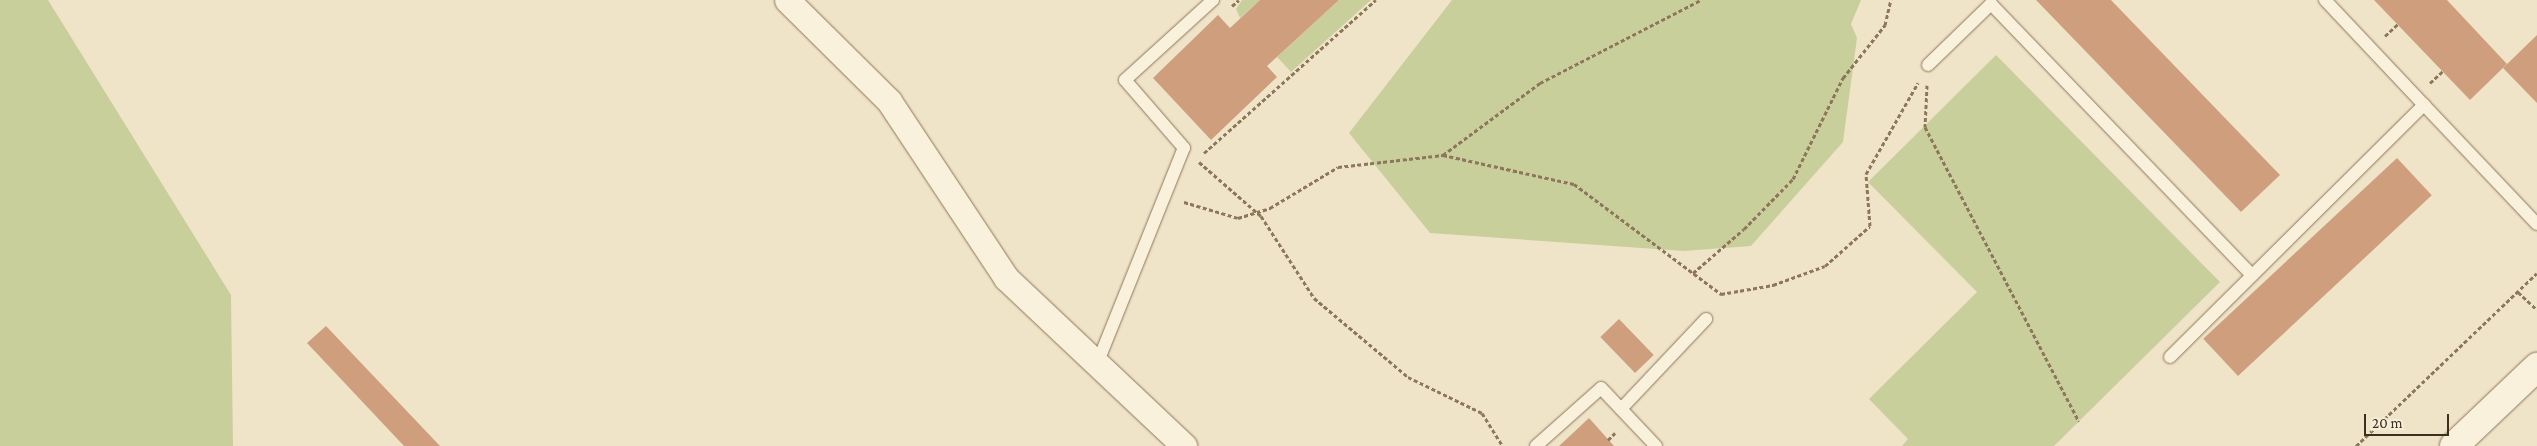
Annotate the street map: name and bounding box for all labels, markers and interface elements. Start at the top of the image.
scale bar [2367,404,2452,436]
text: 20 m [2372,415,2403,431]

